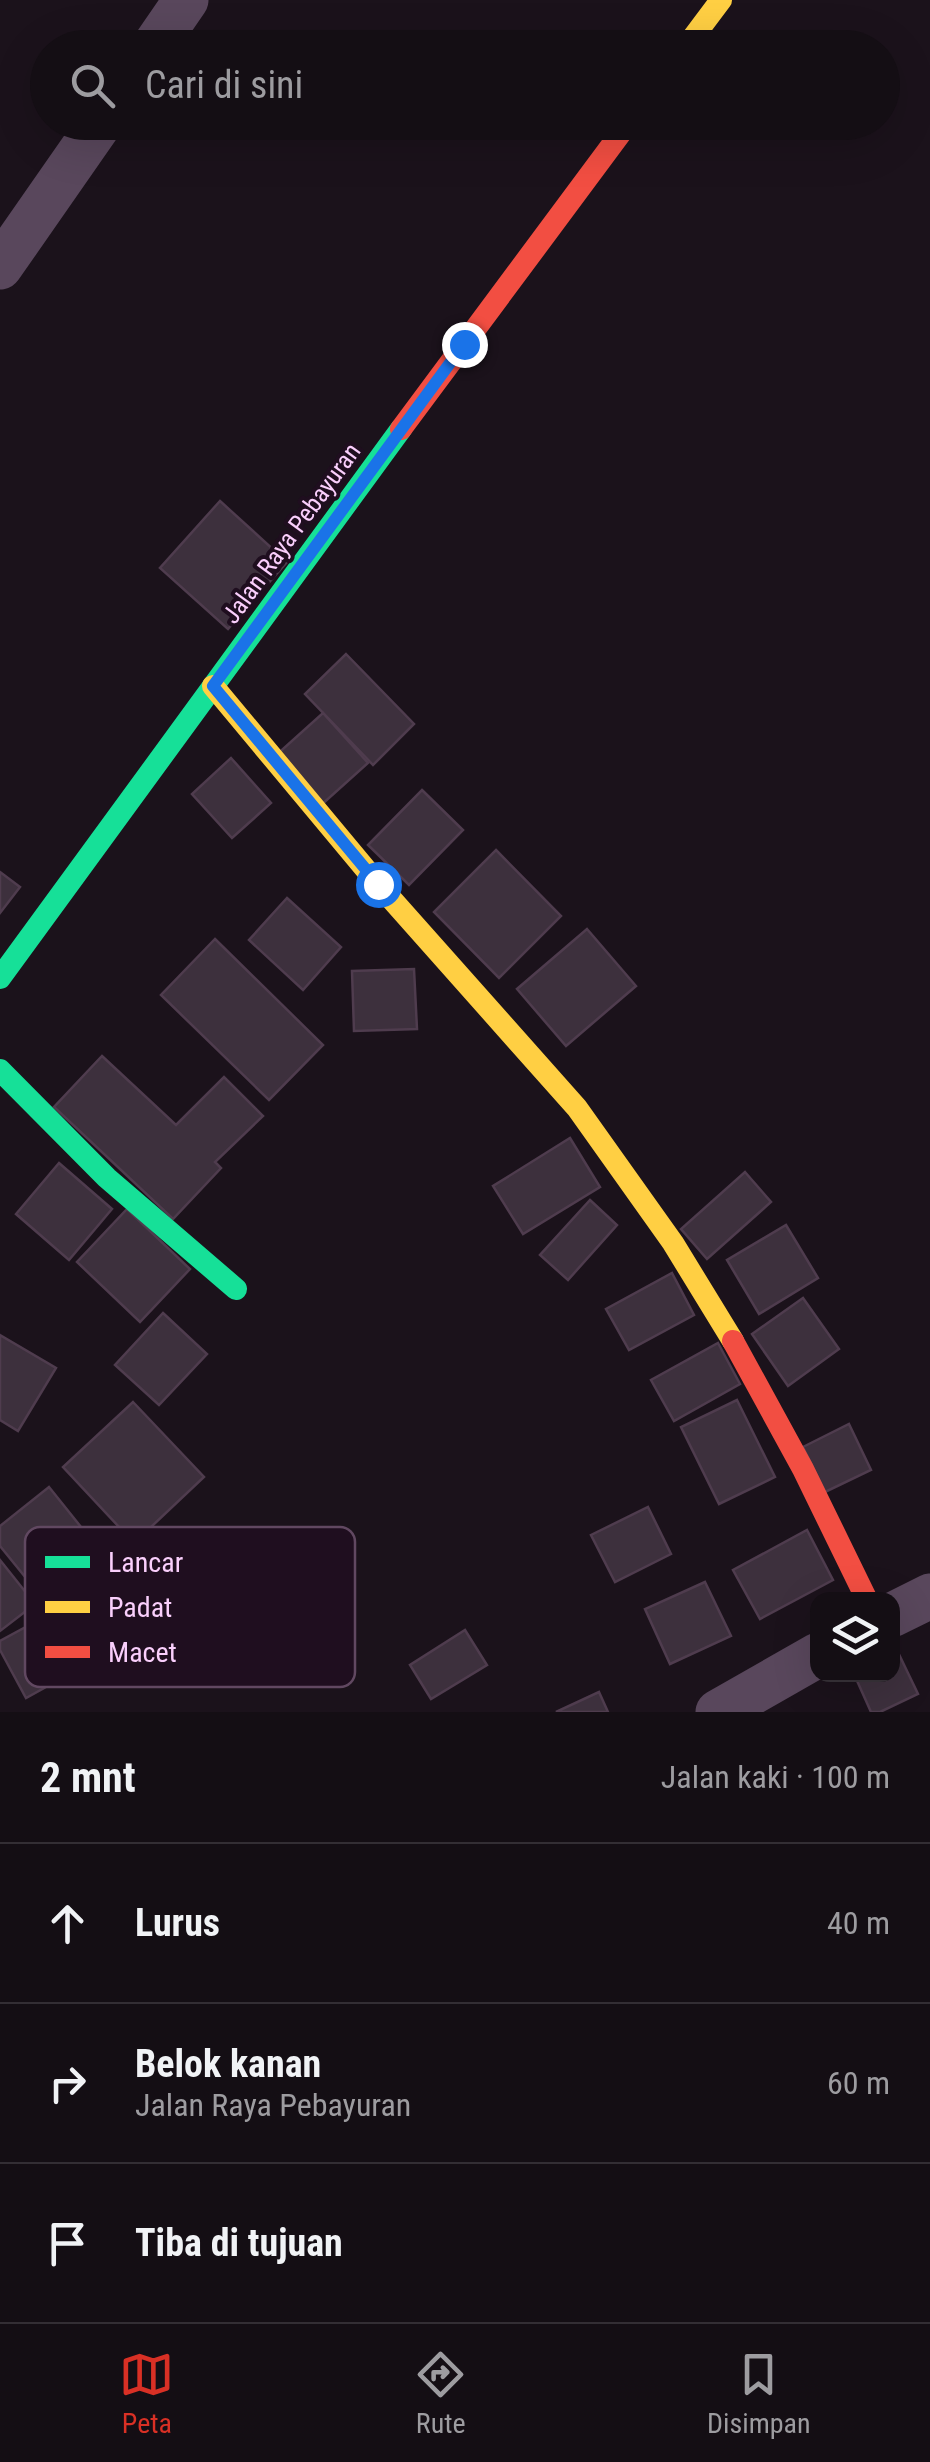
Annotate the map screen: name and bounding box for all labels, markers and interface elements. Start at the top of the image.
search box [30,30,900,140]
icon: search [65,58,120,113]
text: Cari di sini [145,63,303,107]
route end [442,322,488,368]
street label: Jalan Raya Pebayuran [216,437,367,629]
route start [356,862,402,908]
legend [25,1527,355,1687]
text: Lancar [108,1546,183,1579]
text: Padat [108,1591,172,1624]
map controls [810,1592,900,1682]
button: layers [810,1592,900,1682]
text: Macet [108,1636,177,1669]
text: 2 mnt [40,1753,136,1802]
text: Jalan kaki · 100 m [661,1758,890,1796]
icon: ahead [40,1896,95,1951]
text: Lurus [135,1901,220,1945]
text: 40 m [827,1904,890,1942]
text: Belok kanan [135,2042,321,2086]
icon: right [40,2056,95,2111]
text: 60 m [827,2064,890,2102]
text: Jalan Raya Pebayuran [135,2086,411,2124]
icon: arrive [40,2216,95,2271]
text: Tiba di tujuan [135,2221,343,2265]
tab: Peta [119,2347,174,2440]
tab: Rute [413,2347,468,2440]
tab: Disimpan [707,2347,811,2440]

